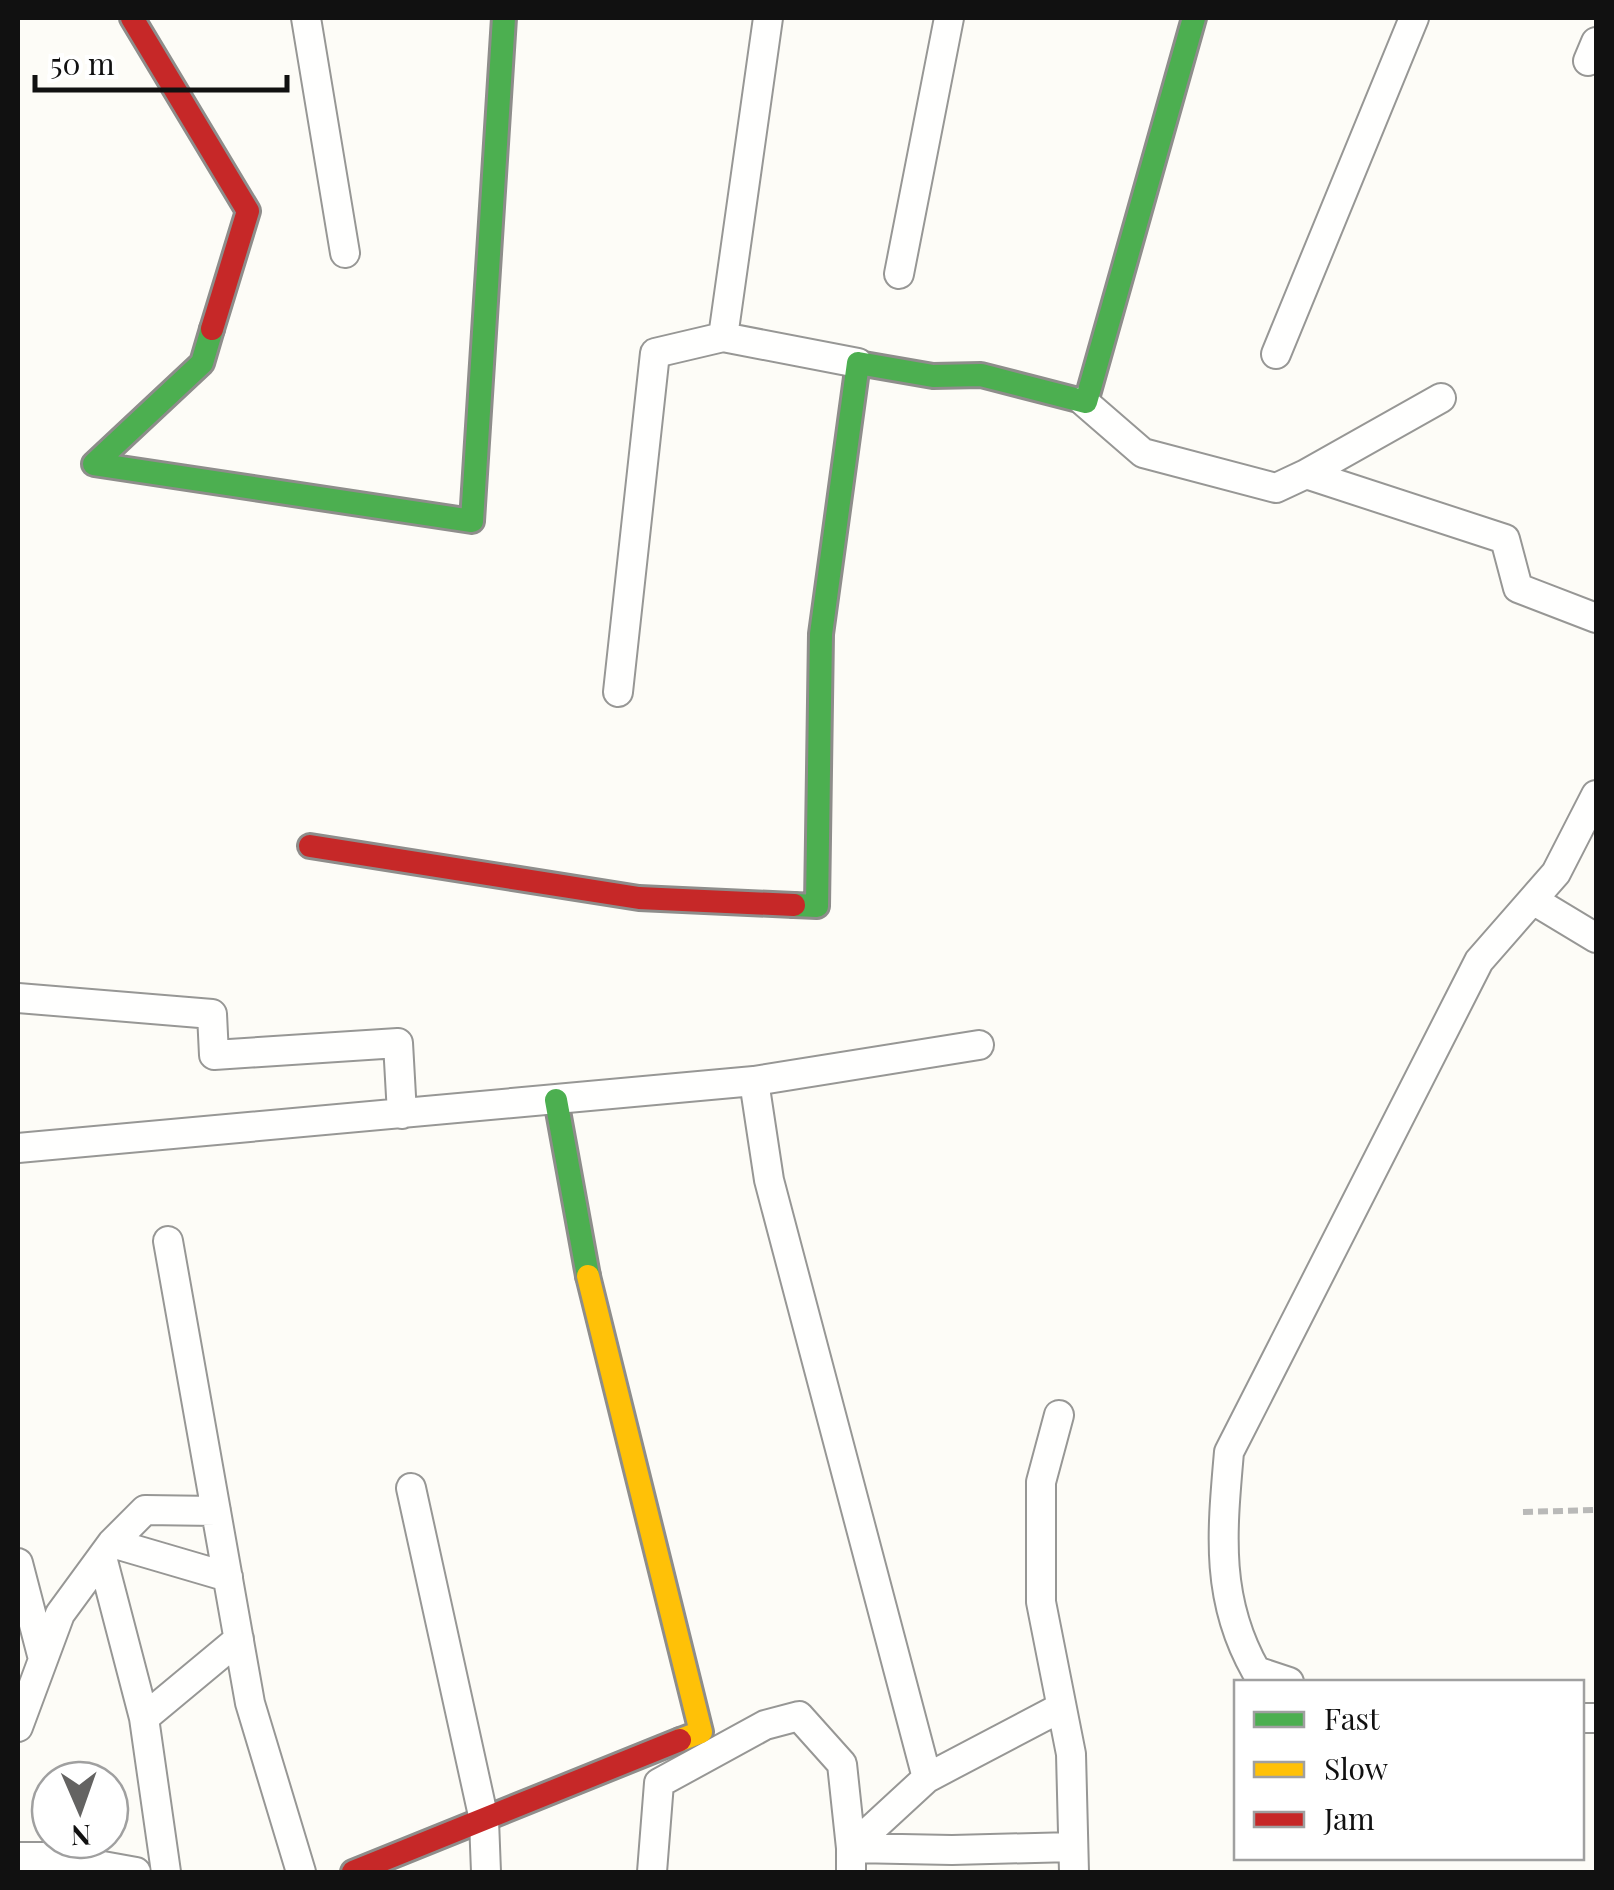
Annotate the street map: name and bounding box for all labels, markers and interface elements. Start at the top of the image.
scale bar [35,30,288,92]
text: 50 m [50,43,115,83]
legend [1234,1680,1584,1860]
text: Fast [1324,1698,1380,1738]
text: Slow [1324,1748,1389,1788]
north arrow [30,1760,130,1860]
text: Jam [1323,1798,1375,1838]
text: N [70,1818,92,1855]

